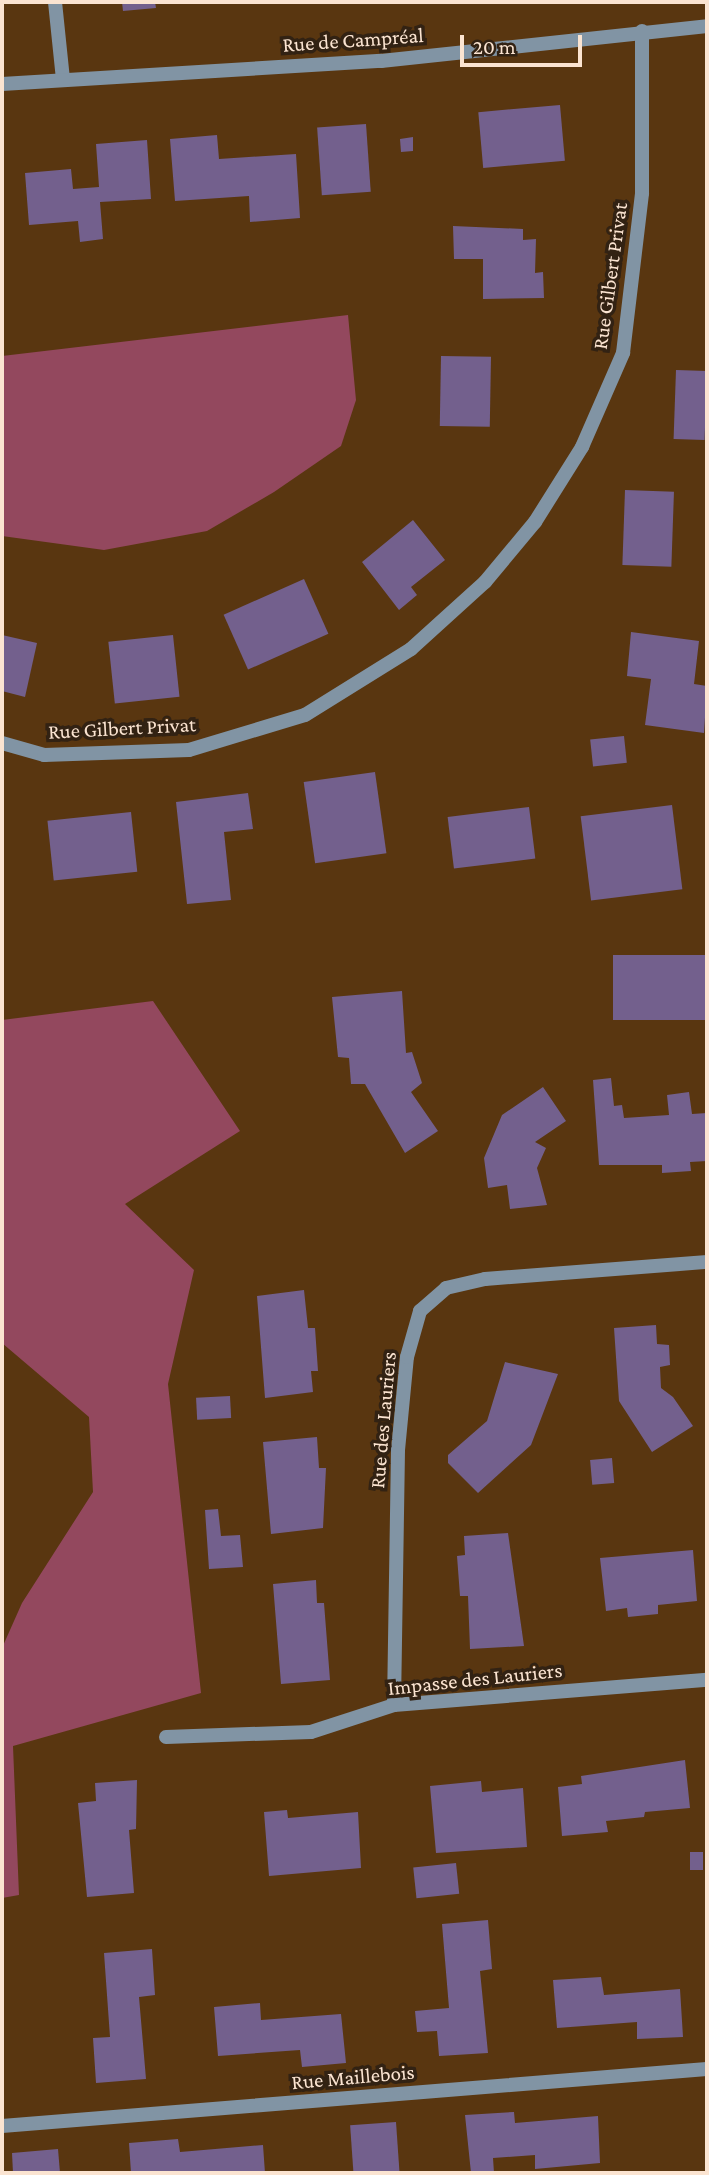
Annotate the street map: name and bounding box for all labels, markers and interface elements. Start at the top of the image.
scale bar [464,21,586,65]
street label: Rue de Campréal [282,23,424,57]
text: 20 m [473,35,516,59]
street label: Rue Gilbert Privat [587,201,633,351]
street label: Rue Gilbert Privat [47,712,197,744]
street label: Rue des Lauriers [364,1351,402,1489]
street label: Impasse des Lauriers [387,1657,563,1701]
street label: Rue Maillebois [290,2059,416,2095]

